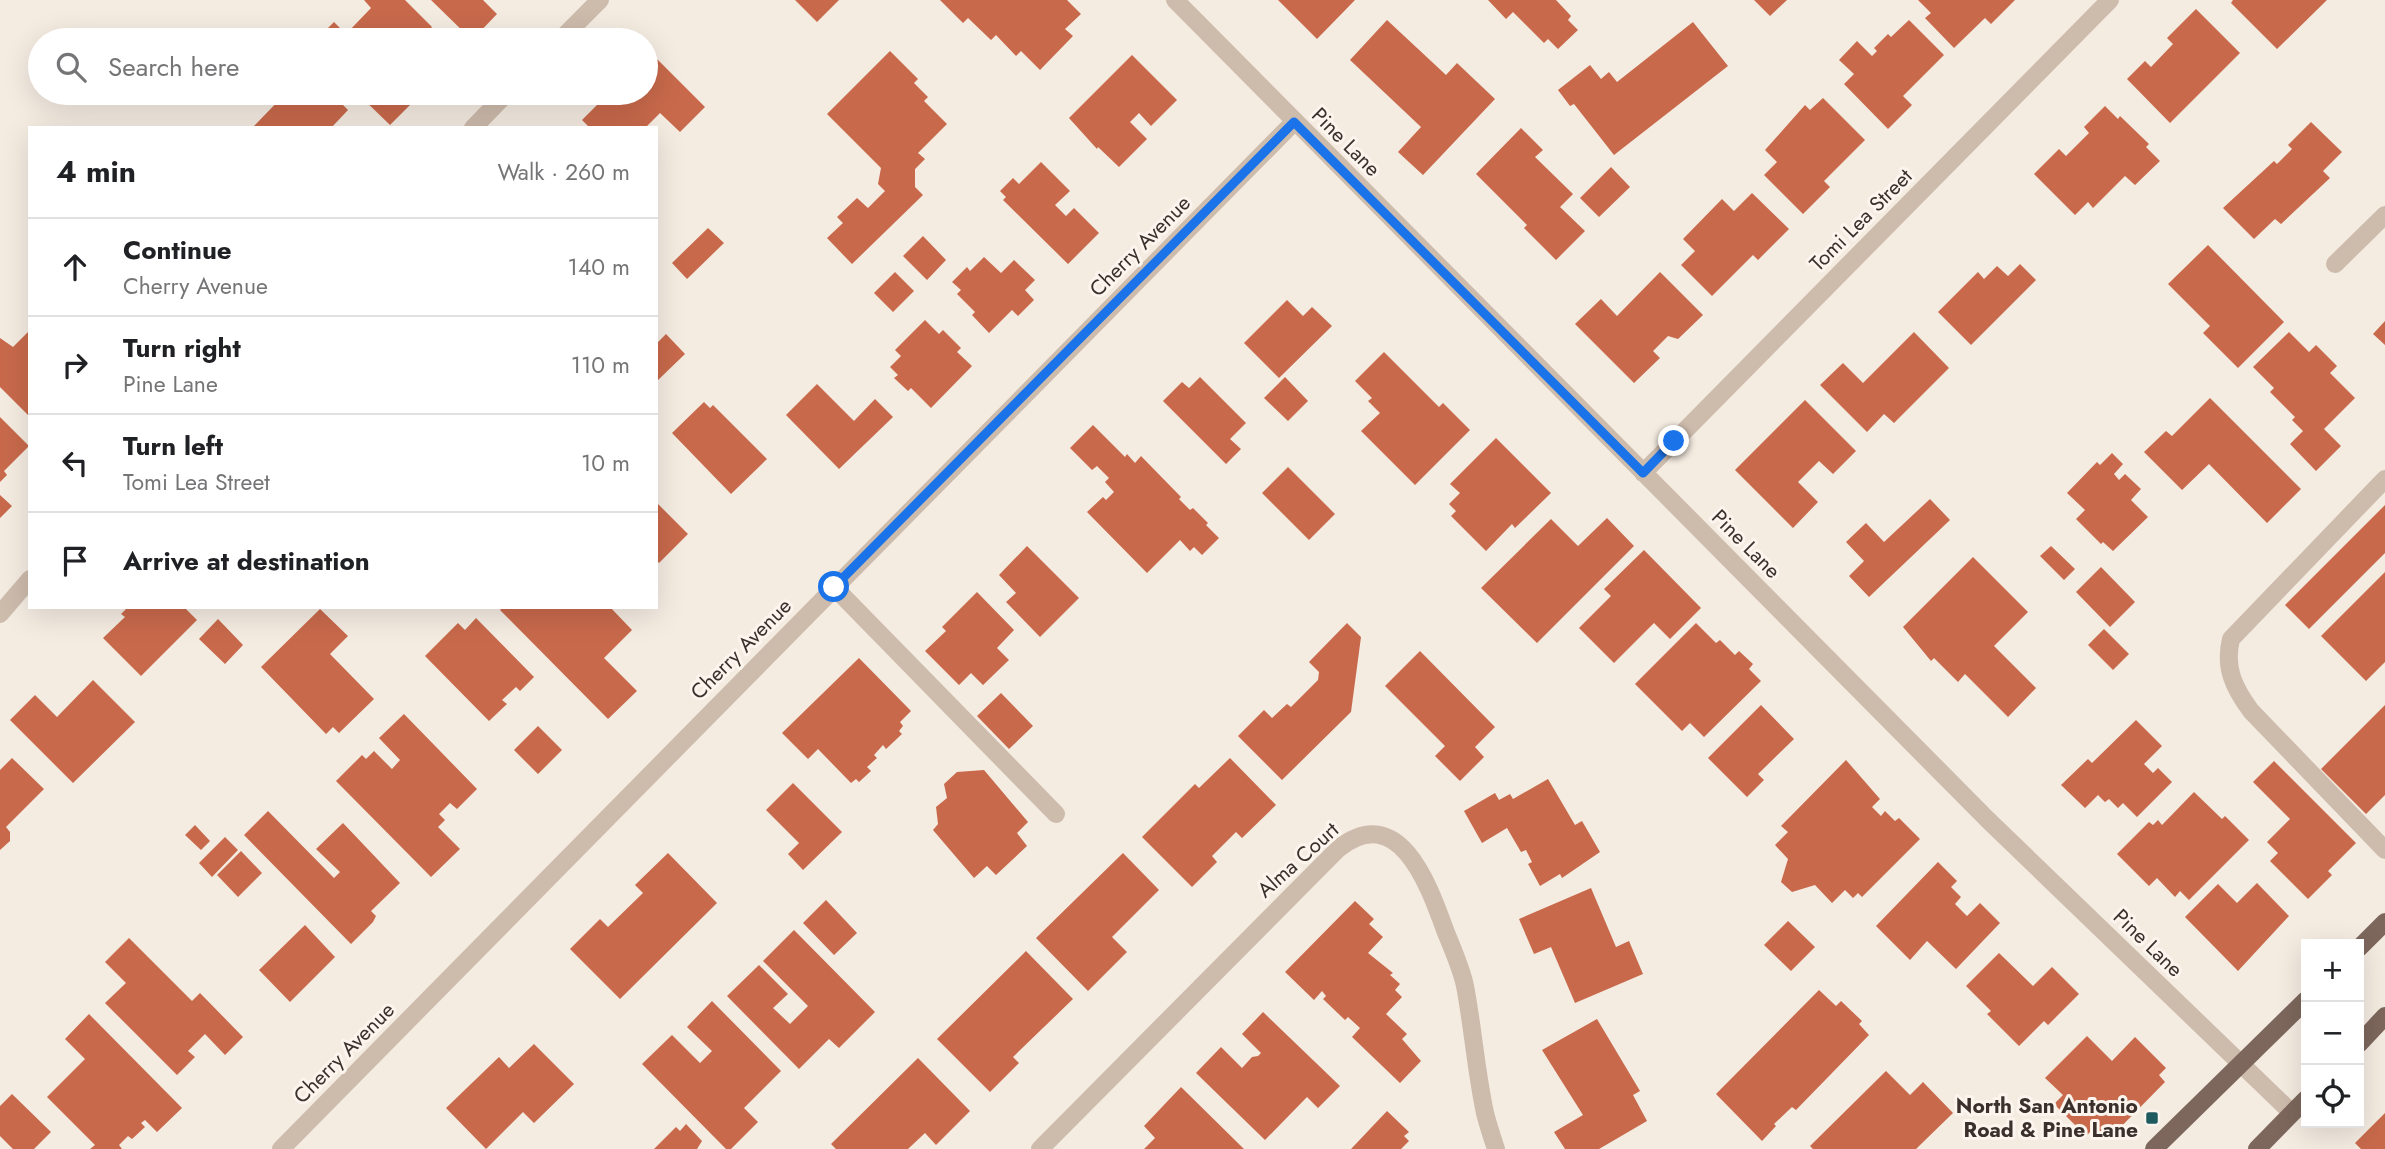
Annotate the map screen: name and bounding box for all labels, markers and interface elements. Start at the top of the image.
search box [28,28,658,105]
icon: search [52,48,90,86]
text: Search here [108,48,240,86]
street label: Pine Lane [1305,101,1387,183]
text: 4 min [56,150,136,193]
text: Walk · 260 m [497,155,630,189]
street label: Tomi Lea Street [1803,162,1919,278]
street label: Cherry Avenue [1083,189,1197,303]
text: Continue [123,231,232,269]
icon: ahead [56,248,94,286]
text: 140 m [568,250,630,284]
text: Cherry Avenue [123,269,268,303]
text: Turn right [123,329,241,367]
icon: right [56,346,94,384]
text: 110 m [571,348,630,382]
text: Pine Lane [123,367,218,401]
route end [1658,425,1689,456]
text: Turn left [123,427,223,465]
icon: left [56,444,94,482]
text: 10 m [581,446,630,480]
text: Tomi Lea Street [123,465,270,499]
street label: Pine Lane [1705,503,1787,585]
icon: arrive [56,542,94,580]
text: Arrive at destination [123,542,370,580]
route start [818,571,849,602]
street label: Cherry Avenue [684,592,798,706]
street label: Alma Court [1251,815,1345,905]
street label: Pine Lane [2106,902,2190,984]
map controls [2301,939,2364,1128]
button: + [2301,939,2364,1002]
street label: Cherry Avenue [287,996,401,1110]
button: − [2301,1002,2364,1065]
button: locate [2301,1065,2364,1128]
place label: North San Antonio Road & Pine Lane [1956,1091,2138,1145]
marker: North San Antonio Road & Pine Lane [2144,1110,2160,1126]

